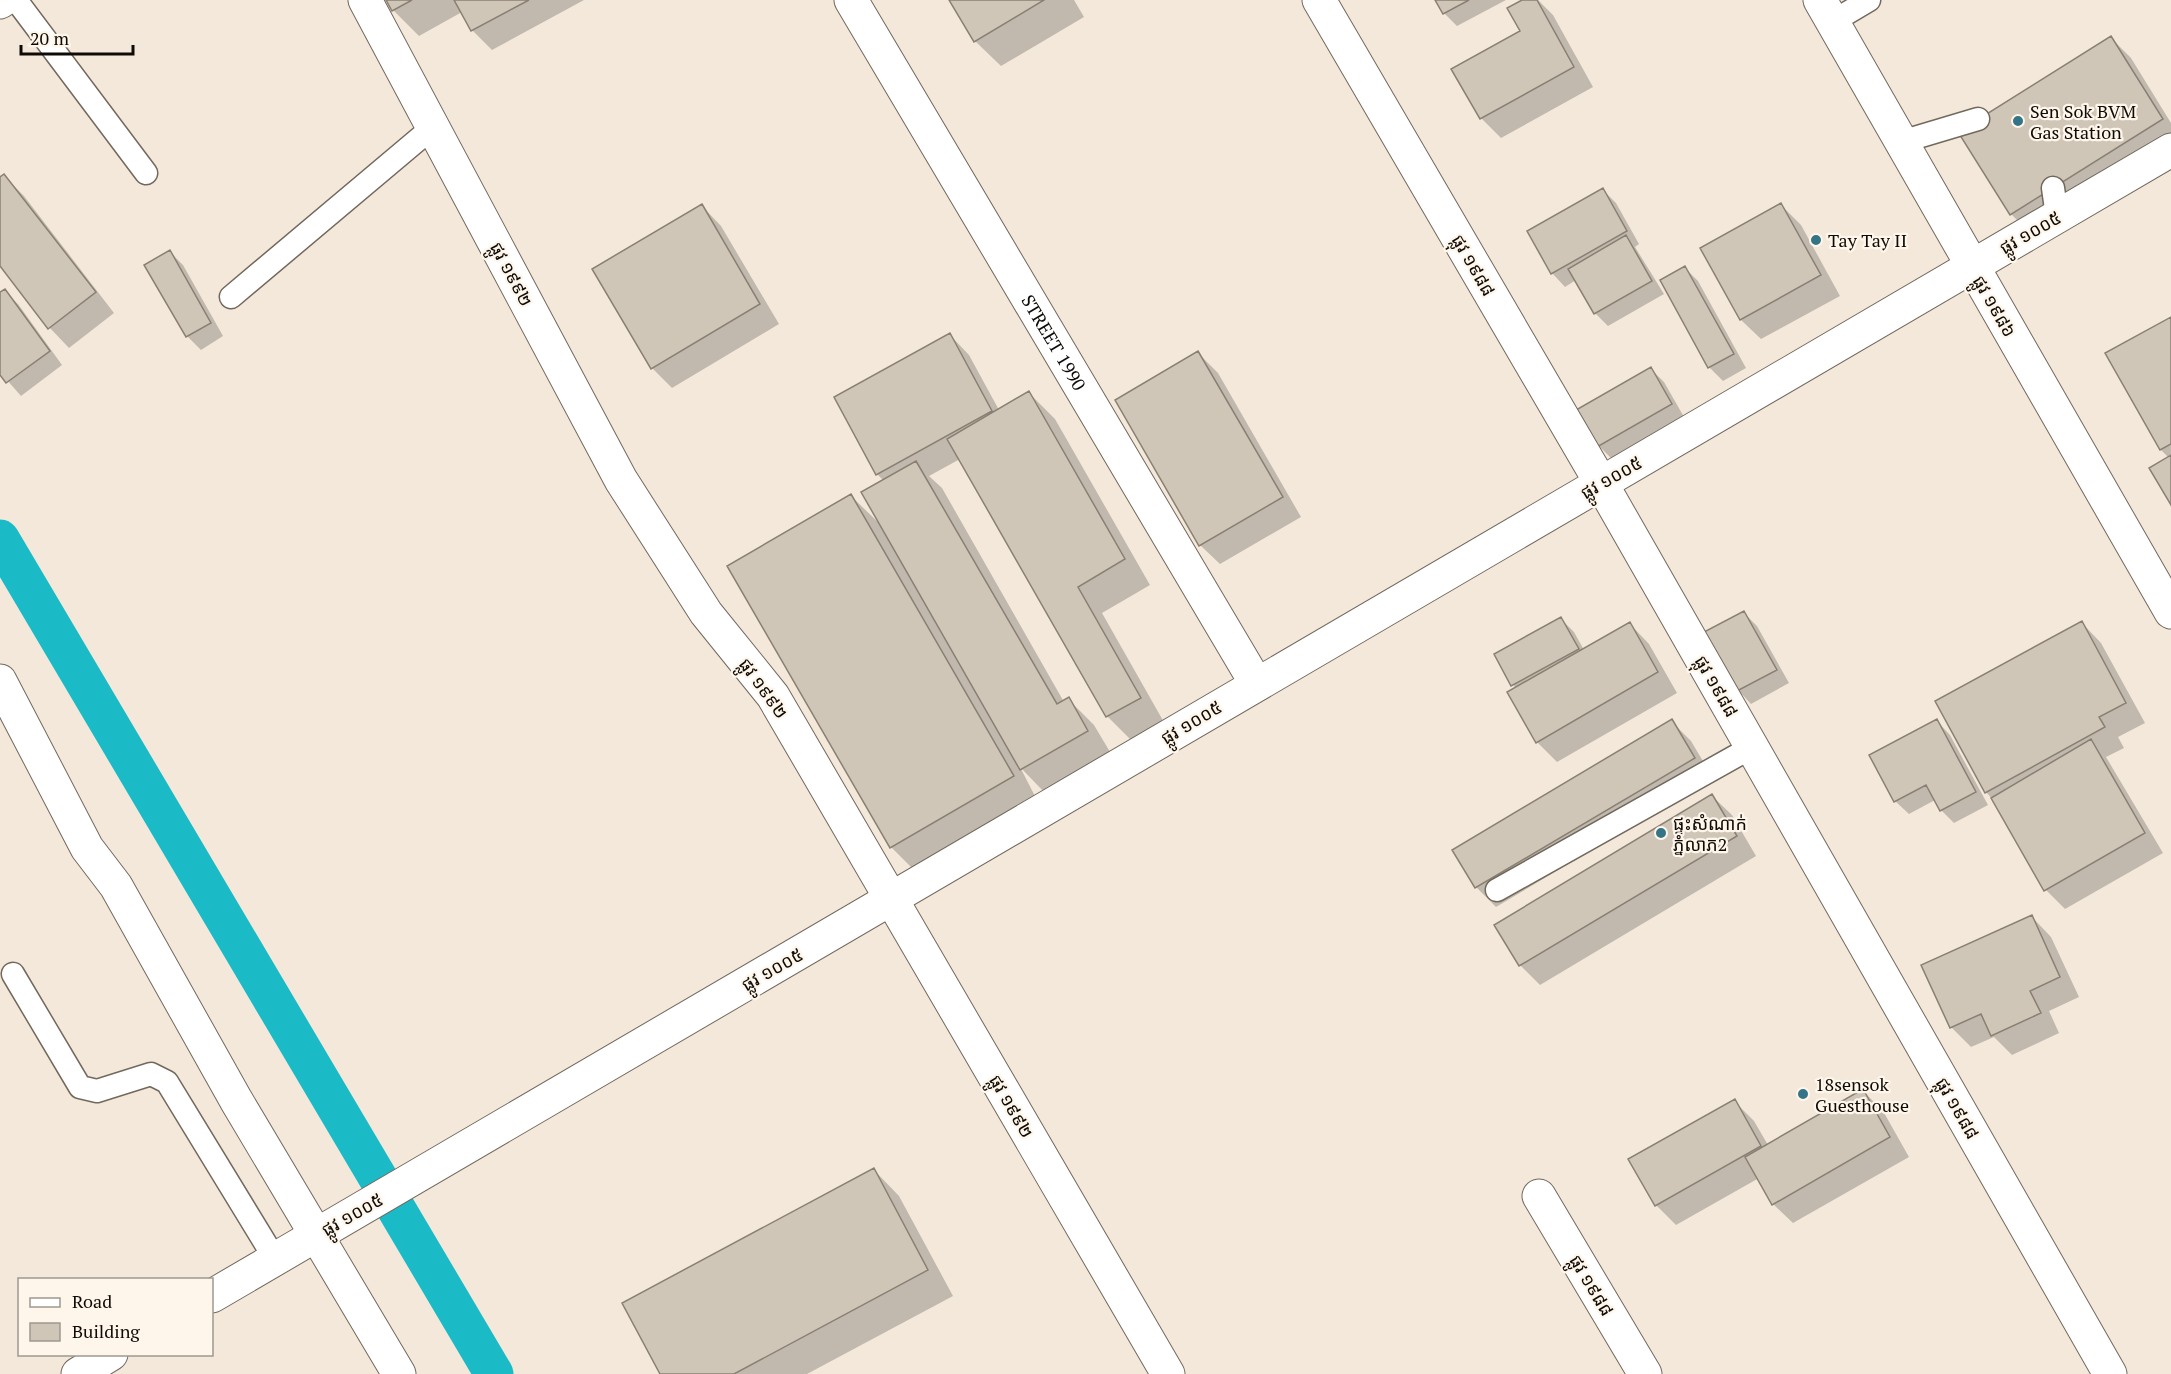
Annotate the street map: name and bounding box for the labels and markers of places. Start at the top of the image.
place label: Sen Sok BVM Gas Station [2030,99,2136,144]
marker: Sen Sok BVM Gas Station [2011,114,2025,128]
place label: Tay Tay II [1828,228,1907,252]
marker: Tay Tay II [1809,233,1823,247]
place label: ផ្ទះសំណាក់ ភ្នំលាភ2 [1673,811,1747,856]
marker: ផ្ទះសំណាក់ ភ្នំលាភ2 [1654,826,1668,840]
place label: 18sensok Guesthouse [1815,1072,1909,1117]
marker: 18sensok Guesthouse [1796,1087,1810,1101]

